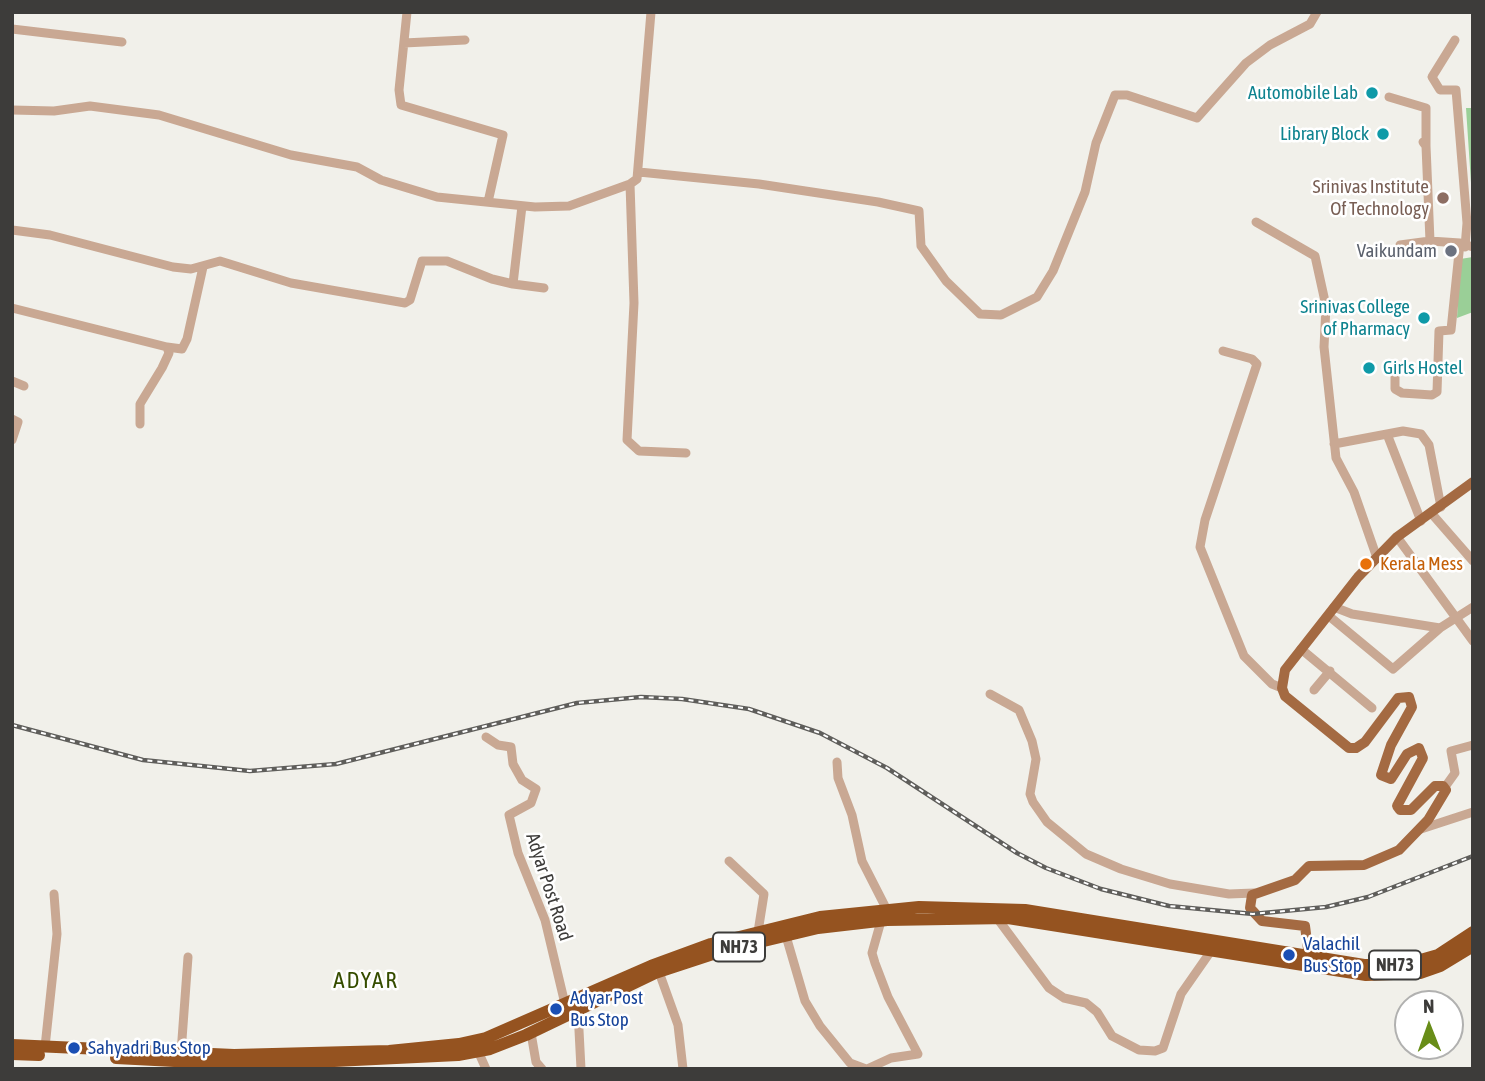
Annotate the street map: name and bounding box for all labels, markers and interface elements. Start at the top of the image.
place label: Automobile Lab [1248,82,1358,104]
marker: Automobile Lab [1364,85,1380,101]
place label: Library Block [1280,123,1369,145]
marker: Library Block [1375,126,1391,142]
place label: Srinivas Institute Of Technology [1313,176,1429,220]
marker: Srinivas Institute Of Technology [1435,190,1451,206]
place label: Vaikundam [1357,240,1437,262]
marker: Vaikundam [1443,243,1459,259]
place label: Srinivas College of Pharmacy [1300,296,1410,340]
marker: Srinivas College of Pharmacy [1416,310,1432,326]
place label: Girls Hostel [1383,357,1463,379]
marker: Girls Hostel [1361,360,1377,376]
place label: Kerala Mess [1380,553,1463,575]
marker: Kerala Mess [1358,556,1374,572]
street label: Adyar Post Road [521,830,577,944]
road number: NH73 [713,932,765,962]
place label: Valachil Bus Stop [1303,933,1362,977]
marker: Valachil Bus Stop [1281,947,1297,963]
road number: NH73 [1369,950,1421,980]
district label: ADYAR [334,967,398,995]
place label: Adyar Post Bus Stop [570,987,643,1031]
north arrow [1394,990,1464,1060]
text: N [1423,995,1434,1017]
marker: Adyar Post Bus Stop [548,1001,564,1017]
place label: Sahyadri Bus Stop [88,1037,211,1059]
marker: Sahyadri Bus Stop [66,1040,82,1056]

